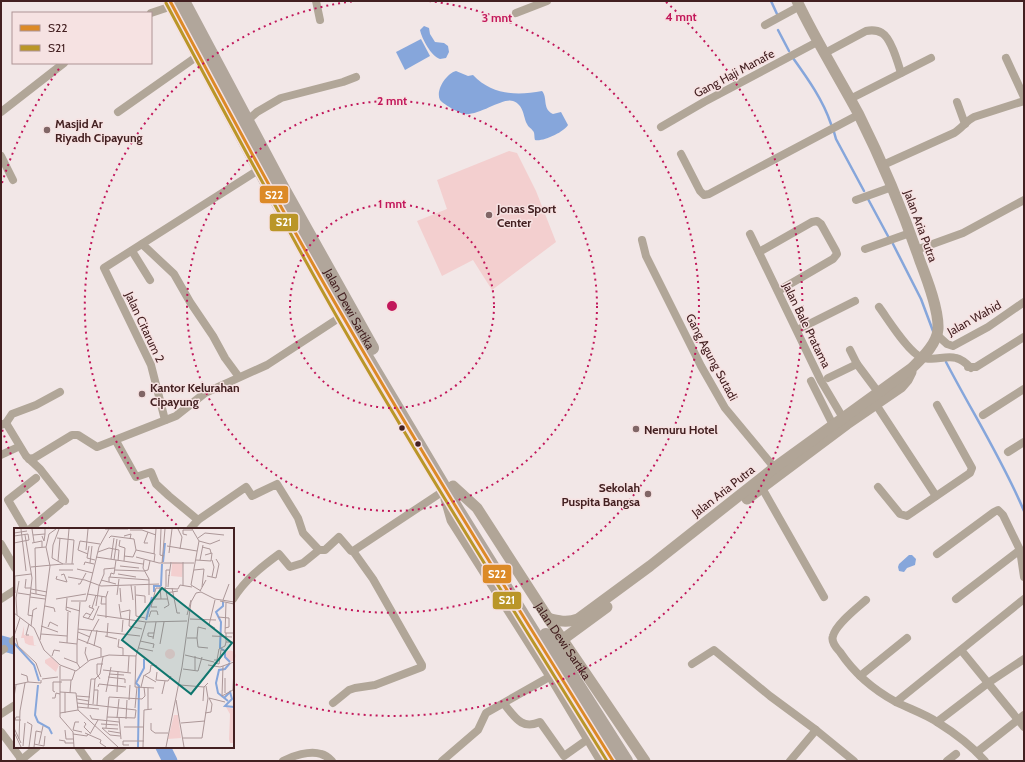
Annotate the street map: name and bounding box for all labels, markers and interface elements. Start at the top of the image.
text: 4 mnt [665,9,697,24]
text: 3 mnt [482,10,512,25]
legend [12,12,152,64]
text: S22 [48,20,68,35]
text: S21 [48,40,65,55]
street label: Gang Haji Manafe [691,45,777,101]
text: 2 mnt [377,93,407,108]
place label: Masjid Ar Riyadh Cipayung [55,116,143,145]
marker: Masjid Ar Riyadh Cipayung [42,125,52,135]
line badge: S22 [259,185,289,204]
street label: Jalan Aria Putra [901,187,941,264]
text: S22 [265,188,283,202]
text: 1 mnt [378,196,406,211]
place label: Jonas Sport Center [496,201,556,230]
marker: Jonas Sport Center [484,210,494,220]
line badge: S21 [269,213,299,232]
text: S21 [276,215,292,229]
street label: Jalan Dewi Sartika [321,265,379,352]
street label: Jalan Bale Pratama [779,279,834,370]
street label: Jalan Citarum 2 [122,288,168,365]
street label: Jalan Wahid [944,297,1003,339]
centre of rings [385,299,399,313]
street label: Gang Agung Sutadi [683,311,741,403]
place label: Kantor Kelurahan Cipayung [150,380,240,409]
marker: Kantor Kelurahan Cipayung [137,389,147,399]
place label: Nemuru Hotel [644,422,718,437]
unlabelled marker [397,423,407,433]
marker: Nemuru Hotel [631,424,641,434]
unlabelled marker [413,439,423,449]
street label: Jalan Aria Putra [688,462,758,521]
place label: Sekolah Puspita Bangsa [561,480,640,509]
marker: Sekolah Puspita Bangsa [643,489,653,499]
inset map [14,528,234,748]
line badge: S22 [482,564,512,584]
text: S22 [488,567,506,581]
line badge: S21 [492,591,522,610]
text: S21 [499,593,515,607]
street label: Jalan Dewi Sartika [532,598,595,682]

